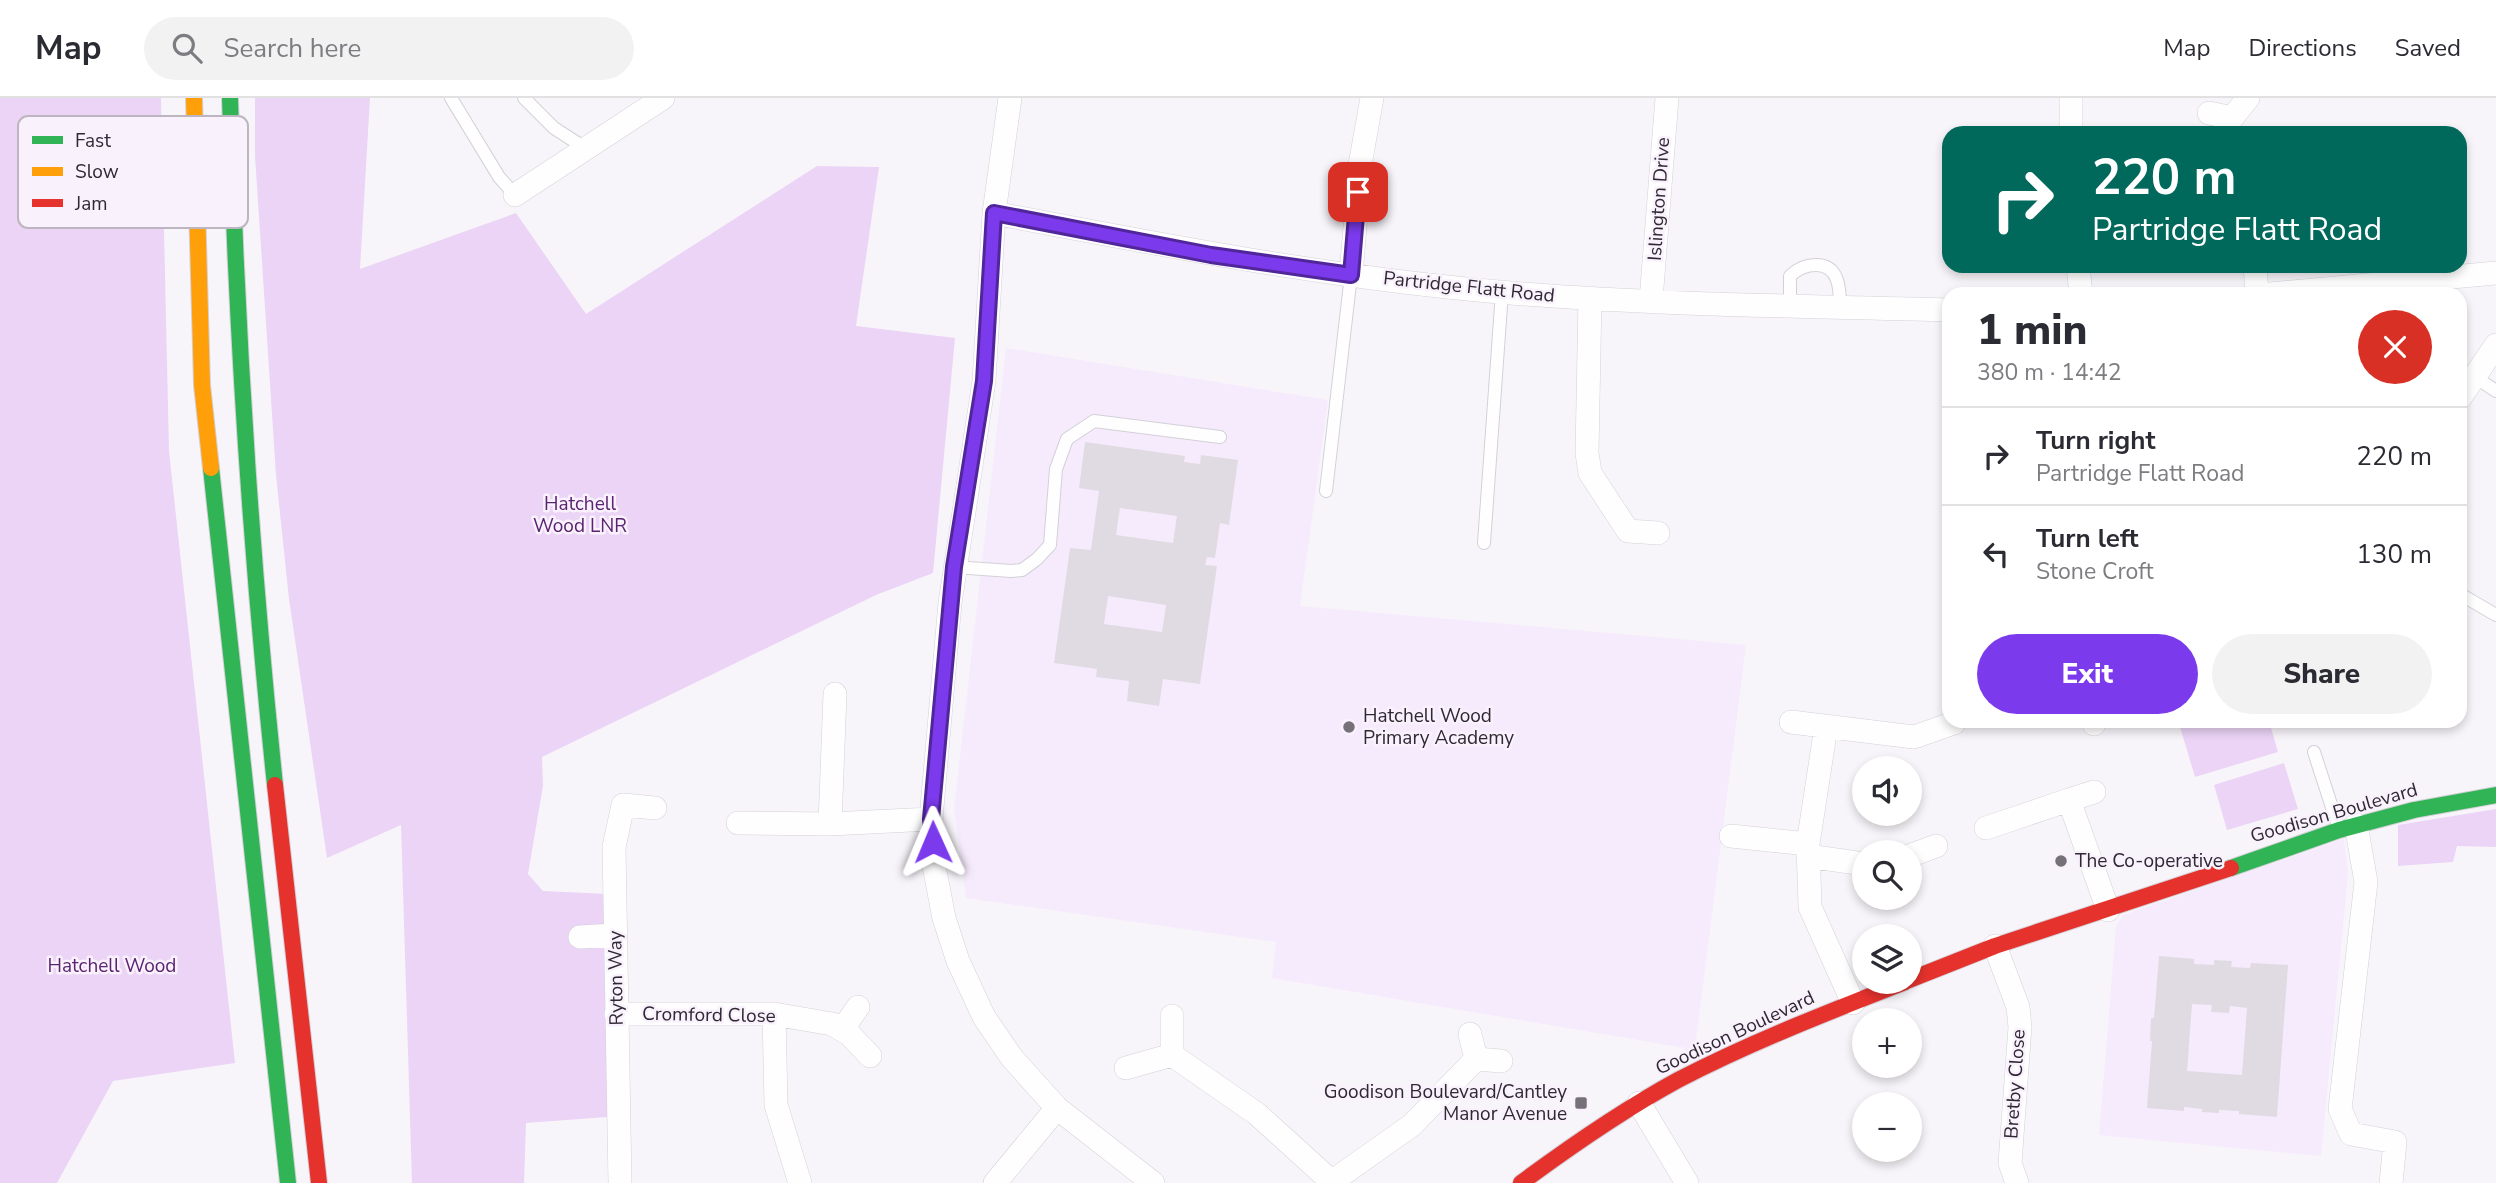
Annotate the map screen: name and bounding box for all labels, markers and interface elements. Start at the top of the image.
search box [144,17,634,80]
text: Map [35,26,102,71]
icon: search [168,29,206,67]
text: Search here [224,31,361,66]
text: Map [2163,32,2210,64]
text: Directions [2248,32,2357,64]
text: Saved [2395,32,2461,64]
legend [18,116,248,228]
text: Fast [75,128,111,154]
street label: Islington Drive [1642,136,1676,262]
text: 220 m [2092,144,2236,211]
icon: right [1977,154,2068,245]
text: Slow [75,159,119,185]
pin [1328,162,1388,222]
icon: arrive [1339,173,1377,211]
text: Jam [74,191,108,217]
text: Partridge Flatt Road [2092,208,2382,251]
street label: Partridge Flatt Road [1382,265,1556,309]
text: 1 min [1977,302,2087,359]
button: close [2358,310,2432,384]
text: 380 m · 14:42 [1977,357,2122,388]
text: Turn right [2036,423,2155,458]
icon: right [1977,437,2015,475]
text: 220 m [2356,439,2432,474]
text: Partridge Flatt Road [2036,458,2245,489]
park label: Hatchell Wood LNR [533,491,627,539]
text: Turn left [2036,521,2139,556]
icon: left [1977,535,2015,573]
text: 130 m [2356,537,2432,572]
text: Stone Croft [2036,556,2153,587]
button: Exit [1977,634,2198,714]
button: Share [2212,634,2432,714]
place label: Hatchell Wood Primary Academy [1363,703,1514,751]
marker: Hatchell Wood Primary Academy [1341,719,1357,735]
map controls [1852,756,1922,1162]
button: sound [1852,756,1922,826]
street label: Goodison Boulevard [2247,777,2421,849]
position arrow [896,805,970,879]
button: search [1852,840,1922,910]
place label: The Co-operative [2075,848,2223,874]
marker: The Co-operative [2053,853,2069,869]
button: layers [1852,924,1922,994]
street label: Ryton Way [602,930,630,1026]
park label: Hatchell Wood [48,953,176,979]
street label: Goodison Boulevard [1651,985,1819,1081]
street label: Cromford Close [642,1001,776,1029]
button: + [1852,1008,1922,1078]
street label: Bretby Close [1998,1028,2032,1140]
place label: Goodison Boulevard/Cantley Manor Avenue [1324,1079,1567,1127]
button: − [1852,1092,1922,1162]
marker: Goodison Boulevard/Cantley Manor Avenue [1573,1095,1589,1111]

